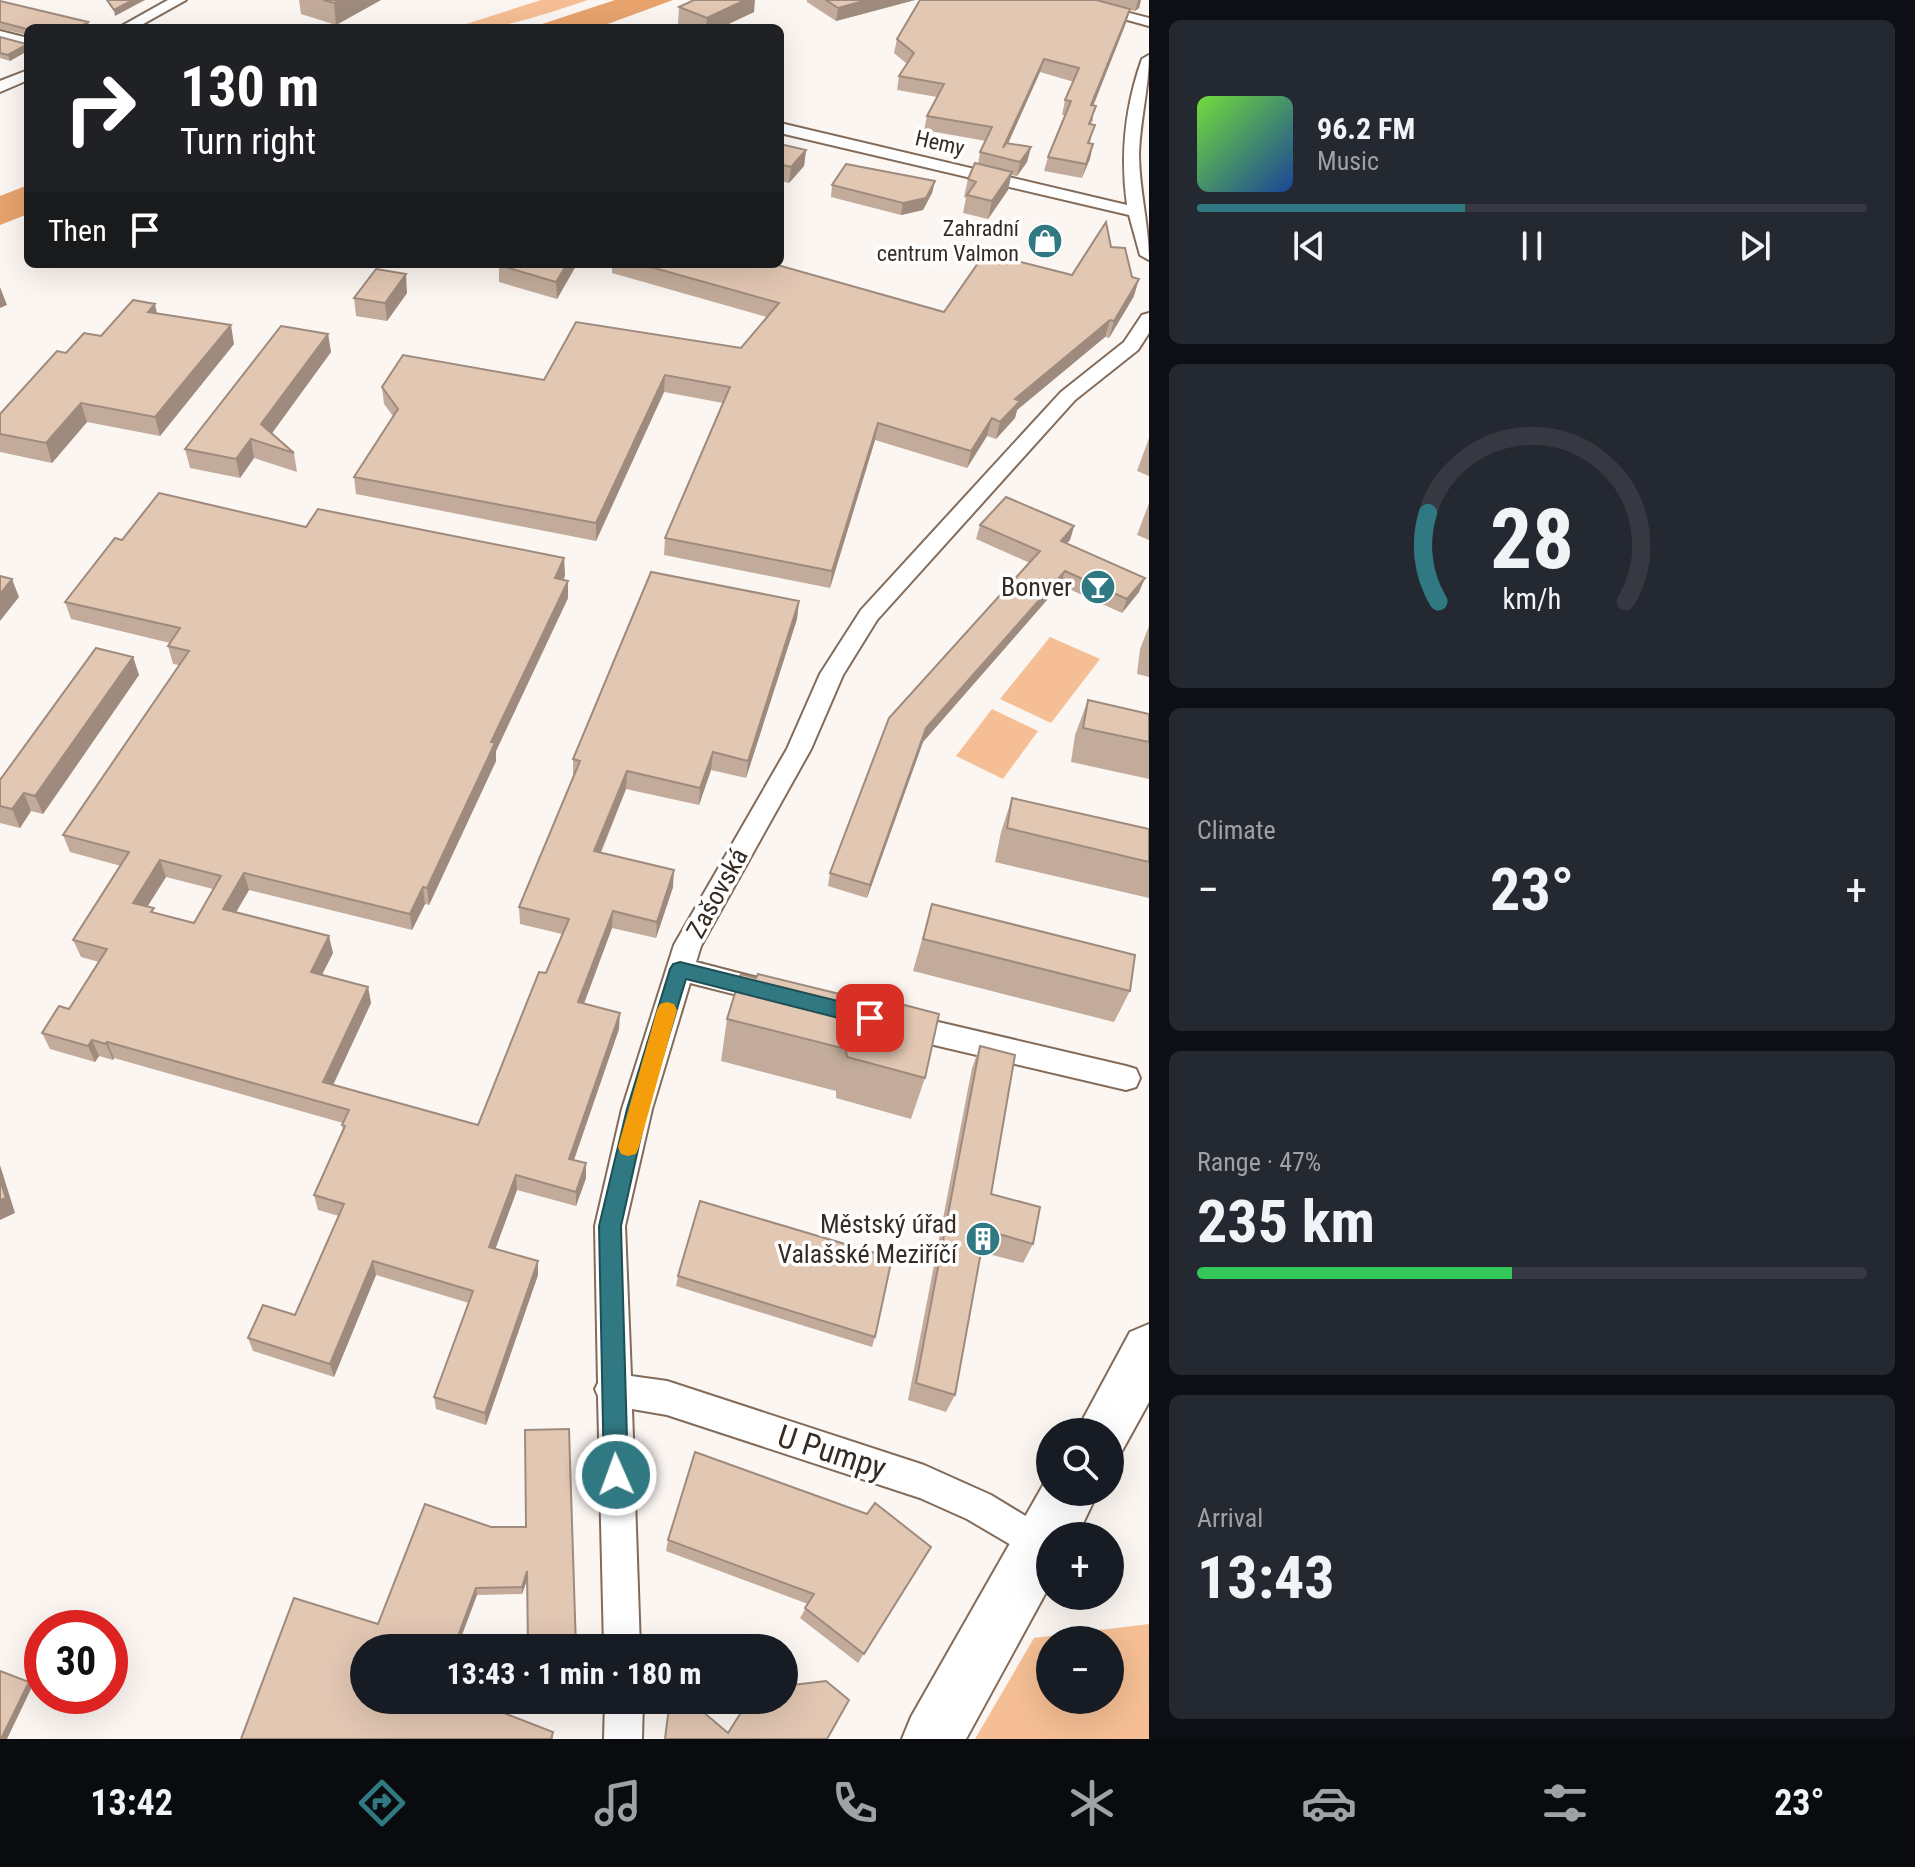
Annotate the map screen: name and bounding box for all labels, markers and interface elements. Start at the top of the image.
text: 130 m [180,54,319,120]
icon: right [48,56,152,160]
text: 96.2 FM [1317,111,1415,146]
text: Turn right [180,121,316,163]
street label: Hemy [913,125,967,161]
text: Music [1317,146,1379,176]
icon: arrive [123,208,167,252]
text: Then [48,213,107,248]
place label: Zahradní centrum Valmon [877,216,1020,266]
shop icon: Zahradní centrum Valmon [1026,222,1064,260]
icon: previous [1287,224,1331,268]
icon: pause [1510,224,1554,268]
icon: next [1733,224,1777,268]
text: 28 [1490,490,1574,587]
bar icon: Bonver [1079,568,1117,606]
place label: Bonver [1001,572,1072,602]
text: km/h [1503,582,1561,616]
text: Climate [1197,815,1276,845]
street label: Zašovská [680,843,754,943]
text: 23° [1490,854,1574,925]
text: − [1197,864,1219,916]
text: + [1845,864,1867,916]
pin [836,984,904,1052]
icon: arrive [848,996,892,1040]
text: Range · 47% [1197,1147,1321,1177]
text: 235 km [1197,1186,1375,1257]
place label: Městský úřad Valašské Meziříčí [777,1209,959,1269]
building icon: Městský úřad Valašské Meziříčí [964,1220,1002,1258]
street label: U Pumpy [773,1417,891,1487]
map controls [1036,1418,1124,1714]
button: search [1036,1418,1124,1506]
position arrow [574,1433,658,1517]
text: Arrival [1197,1503,1263,1533]
button: + [1036,1522,1124,1610]
text: 13:43 [1197,1542,1335,1613]
speed limit sign: 30 [24,1610,128,1714]
button: − [1036,1626,1124,1714]
text: 13:43 · 1 min · 180 m [447,1656,701,1691]
icon: directions [354,1775,410,1831]
icon: music [590,1775,646,1831]
icon: phone [827,1775,883,1831]
icon: climate [1064,1775,1120,1831]
icon: car [1301,1775,1357,1831]
icon: filters [1537,1775,1593,1831]
text: 13:42 [90,1782,173,1824]
text: 23° [1774,1782,1825,1824]

